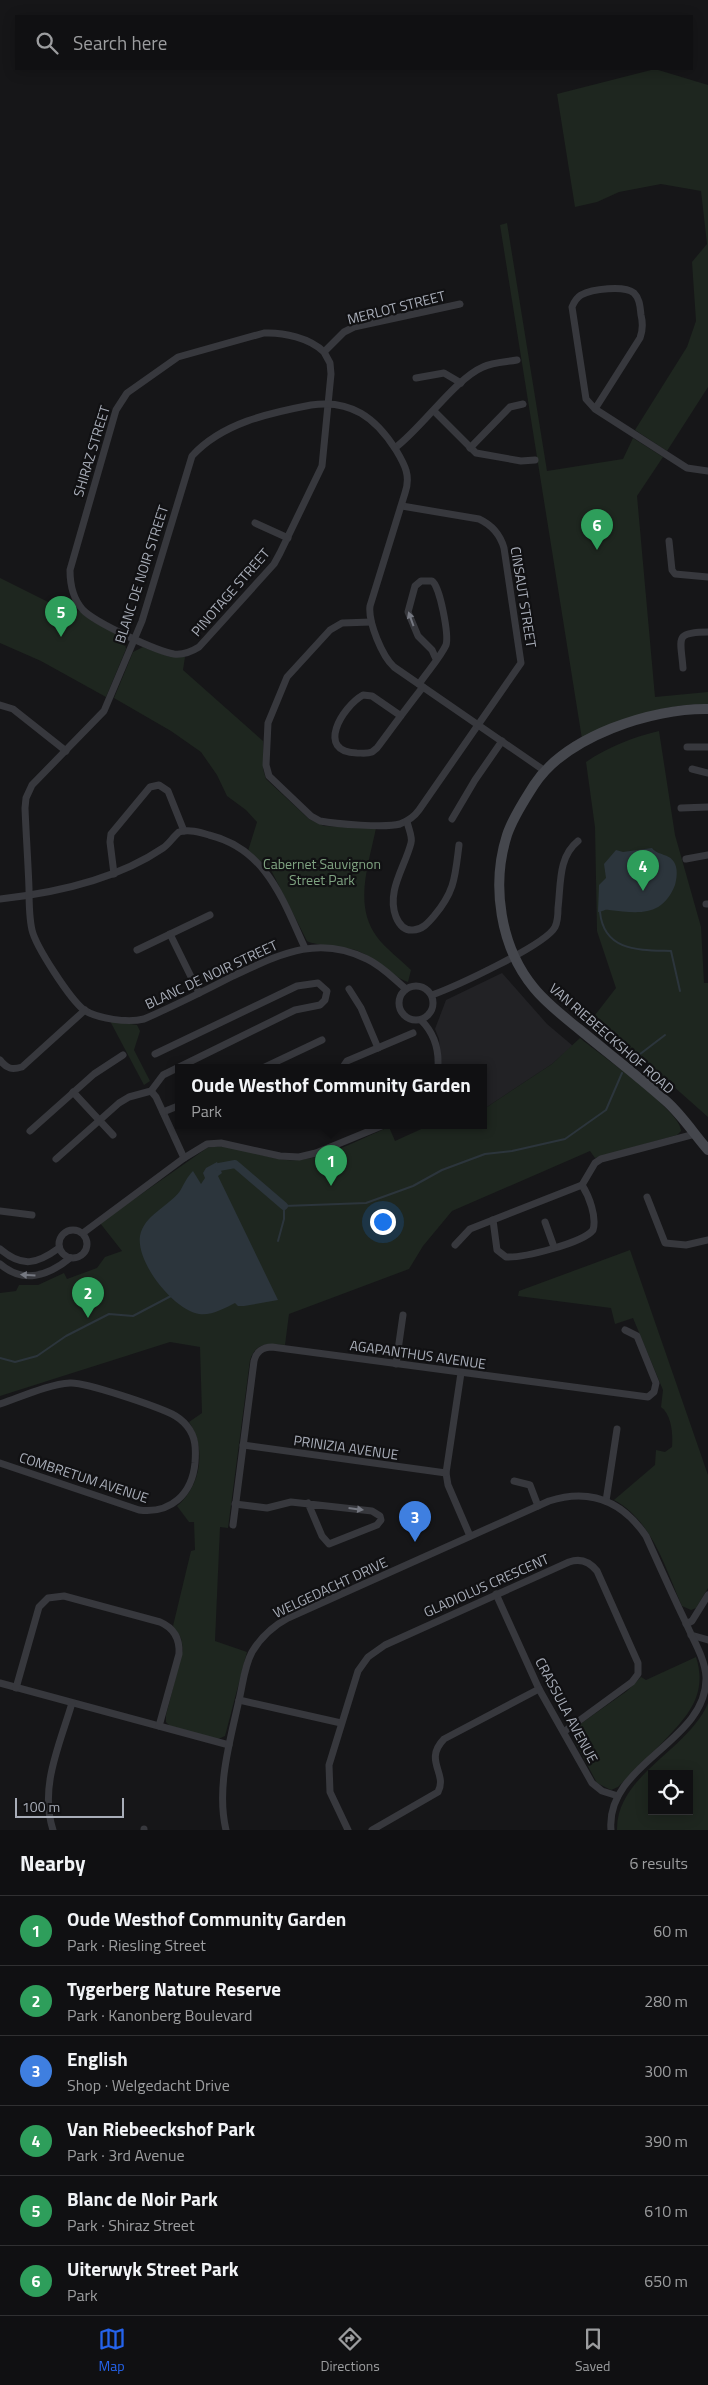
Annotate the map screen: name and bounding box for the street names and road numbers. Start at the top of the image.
street label: MERLOT STREET [345,285,448,329]
street label: SHIRAZ STREET [67,402,115,499]
street label: BLANC DE NOIR STREET [109,502,173,646]
street label: PINOTAGE STREET [186,543,275,641]
street label: CINSAUT STREET [506,545,542,650]
street label: BLANC DE NOIR STREET [141,934,281,1014]
street label: VAN RIEBEECKSHOF ROAD [545,978,679,1098]
street label: AGAPANTHUS AVENUE [349,1334,488,1374]
street label: PRINIZIA AVENUE [292,1429,400,1465]
street label: COMBRETUM AVENUE [17,1446,152,1508]
street label: GLADIOLUS CRESCENT [420,1548,553,1622]
street label: WELGEDACHT DRIVE [269,1551,391,1623]
street label: CRASSULA AVENUE [530,1654,604,1767]

